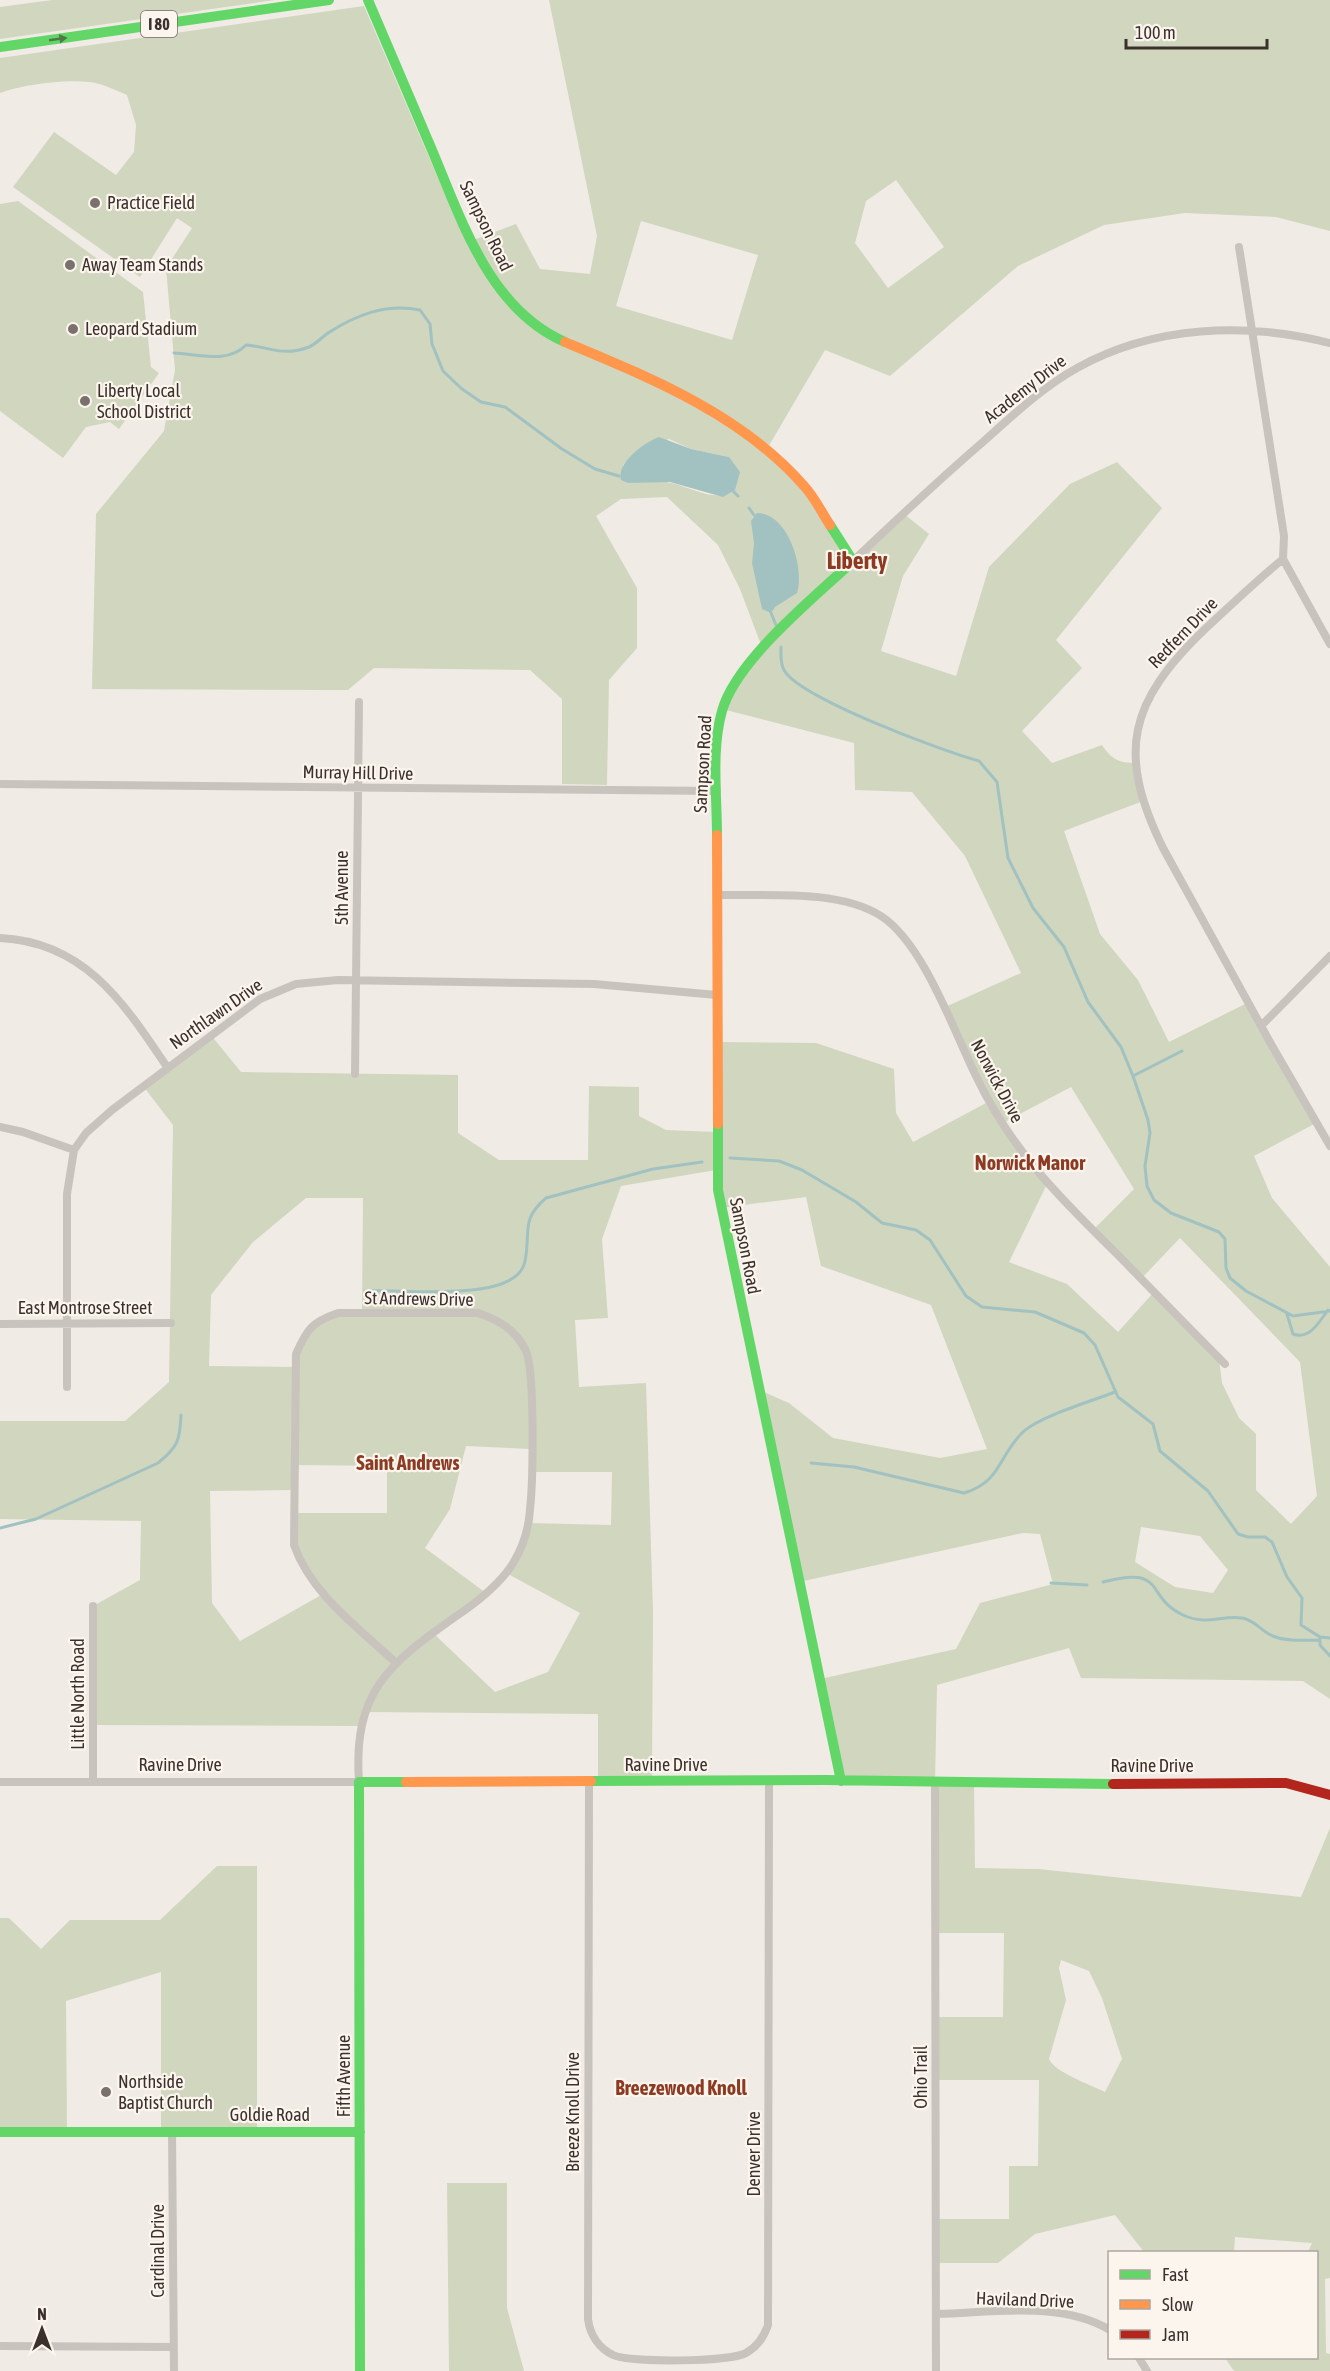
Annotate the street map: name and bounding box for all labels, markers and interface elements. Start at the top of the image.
road number: I 80 [141,11,177,37]
scale bar [1126,12,1267,50]
text: 100 m [1135,22,1176,43]
one-way arrow [49,34,68,43]
street label: Sampson Road [456,177,517,274]
place label: Practice Field [107,192,195,213]
marker: Practice Field [88,196,102,210]
place label: Away Team Stands [82,254,203,275]
marker: Away Team Stands [63,258,77,272]
place label: Leopard Stadium [85,318,197,339]
marker: Leopard Stadium [66,322,80,336]
street label: Academy Drive [979,350,1070,427]
place label: Liberty Local School District [97,380,191,422]
marker: Liberty Local School District [78,394,92,408]
district label: Liberty [827,547,887,574]
street label: Redfern Drive [1144,593,1222,672]
street label: Sampson Road [689,715,716,813]
street label: Murray Hill Drive [302,761,414,784]
street label: 5th Avenue [331,851,352,925]
street label: Northlawn Drive [165,974,266,1053]
street label: Norwick Drive [967,1036,1028,1126]
district label: Norwick Manor [975,1151,1086,1174]
street label: Sampson Road [726,1196,765,1296]
street label: St Andrews Drive [364,1287,474,1310]
street label: East Montrose Street [18,1297,152,1318]
district label: Saint Andrews [356,1451,460,1474]
street label: Little North Road [67,1638,88,1750]
street label: Ravine Drive [138,1754,222,1775]
street label: Ravine Drive [624,1754,708,1775]
street label: Ravine Drive [1110,1755,1194,1776]
street label: Fifth Avenue [333,2035,354,2117]
street label: Ohio Trail [910,2045,931,2109]
street label: Breeze Knoll Drive [562,2052,583,2172]
place label: Northside Baptist Church [118,2071,213,2113]
district label: Breezewood Knoll [615,2076,747,2099]
marker: Northside Baptist Church [99,2085,113,2099]
street label: Goldie Road [230,2104,310,2125]
street label: Denver Drive [743,2111,764,2197]
street label: Cardinal Drive [147,2204,168,2298]
legend [1108,2251,1318,2359]
text: Fast [1162,2264,1189,2285]
street label: Haviland Drive [976,2287,1074,2312]
text: Slow [1162,2294,1193,2315]
north arrow [12,2299,72,2359]
text: N [37,2305,47,2323]
text: Jam [1162,2324,1189,2345]

